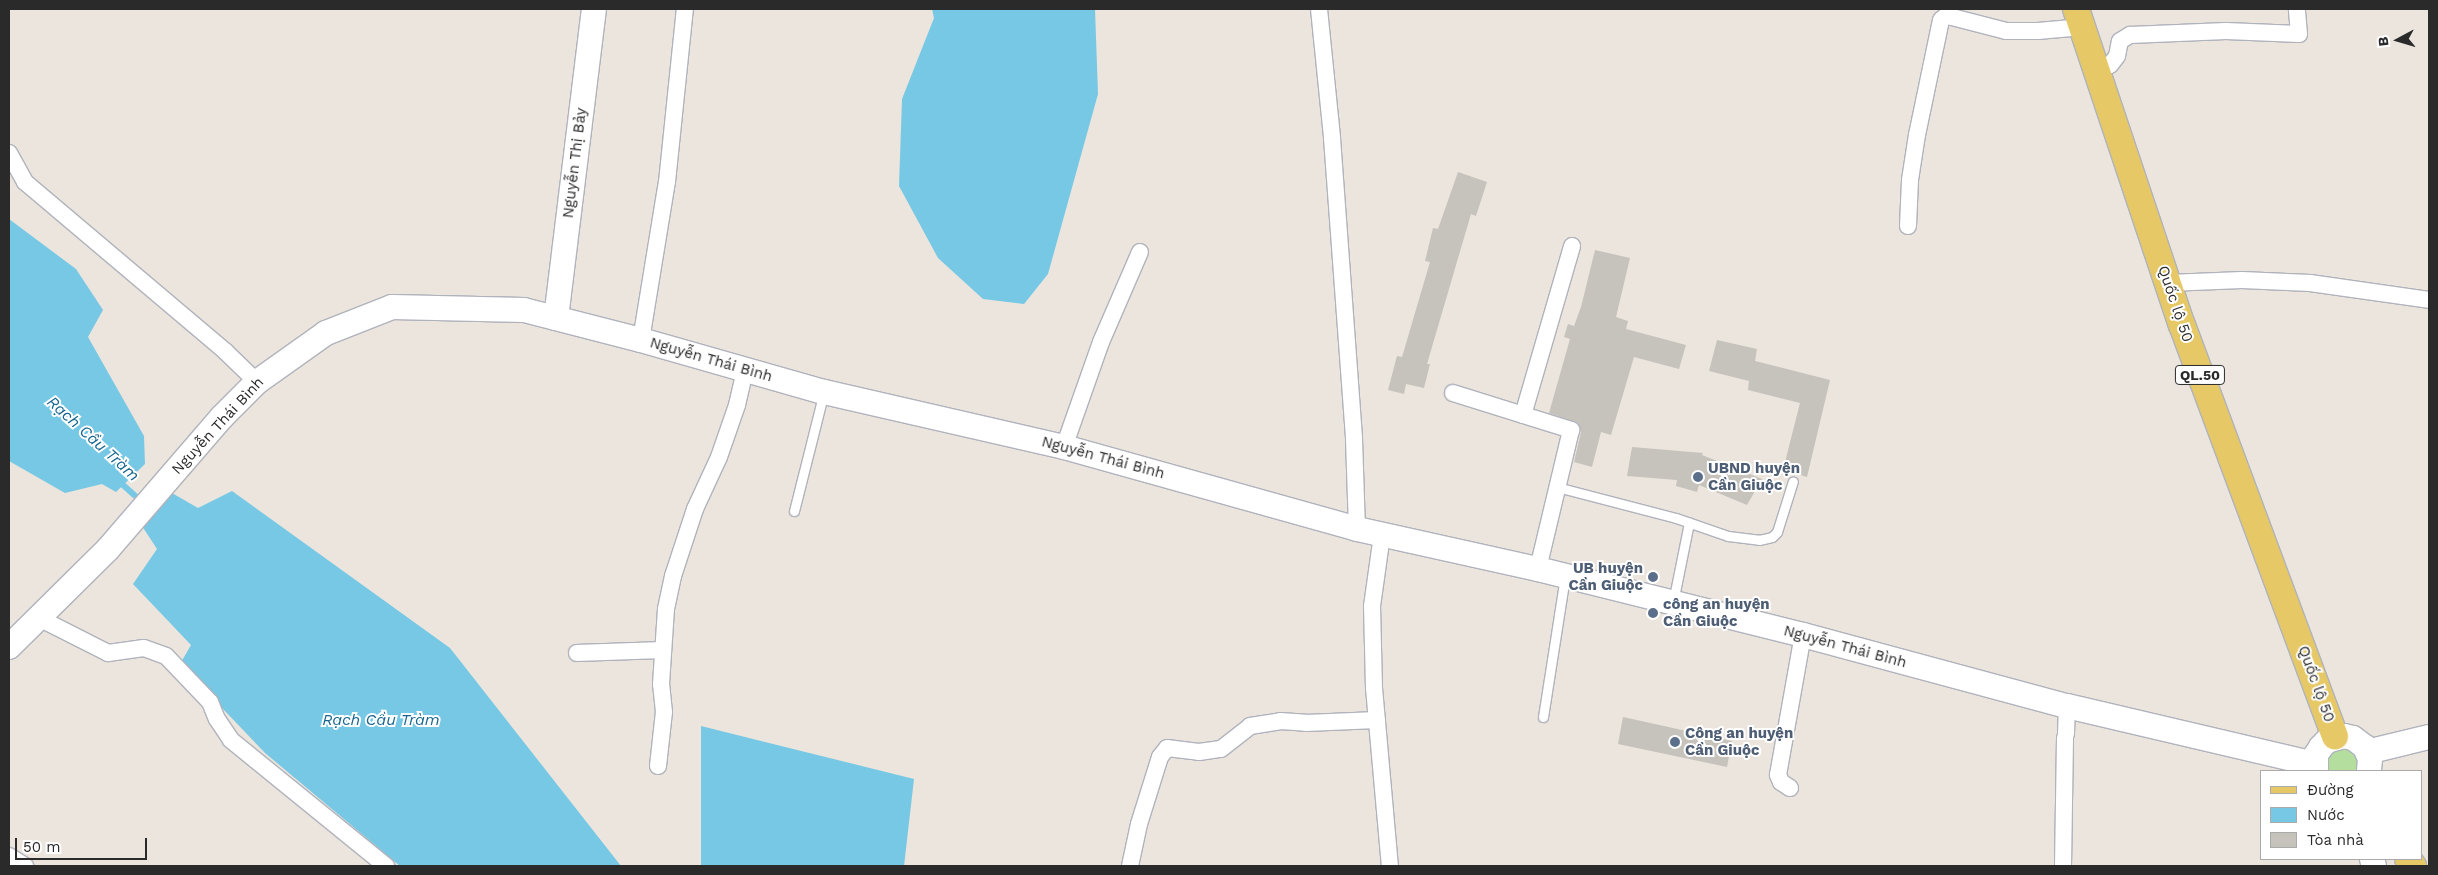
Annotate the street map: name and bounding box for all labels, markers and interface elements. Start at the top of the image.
north arrow [2373,15,2423,65]
text: B [2375,36,2392,47]
street label: Nguyễn Thị Bảy [559,107,591,219]
street label: Quốc lộ 50 [2154,263,2196,345]
street label: Nguyễn Thái Bình [648,334,774,386]
road number: QL.50 [2174,364,2226,386]
street label: Nguyễn Thái Bình [168,373,268,479]
water label: Rạch Cầu Tràm [43,392,143,486]
street label: Nguyễn Thái Bình [1039,433,1167,483]
place label: UBND huyện Cần Giuộc [1708,459,1800,494]
marker: UBND huyện Cần Giuộc [1692,471,1704,483]
place label: UB huyện Cần Giuộc [1569,559,1643,594]
marker: UB huyện Cần Giuộc [1647,571,1659,583]
place label: công an huyện Cần Giuộc [1663,595,1770,630]
marker: công an huyện Cần Giuộc [1647,607,1659,619]
street label: Nguyễn Thái Bình [1781,622,1909,672]
street label: Quốc lộ 50 [2294,643,2338,725]
water label: Rạch Cầu Tràm [322,710,440,730]
place label: Công an huyện Cần Giuộc [1685,724,1793,759]
marker: Công an huyện Cần Giuộc [1669,736,1681,748]
legend [2260,770,2423,860]
text: Đường [2307,781,2354,799]
text: Nước [2307,806,2345,824]
scale bar [18,828,150,860]
text: Tòa nhà [2307,831,2364,849]
text: 50 m [23,838,60,856]

